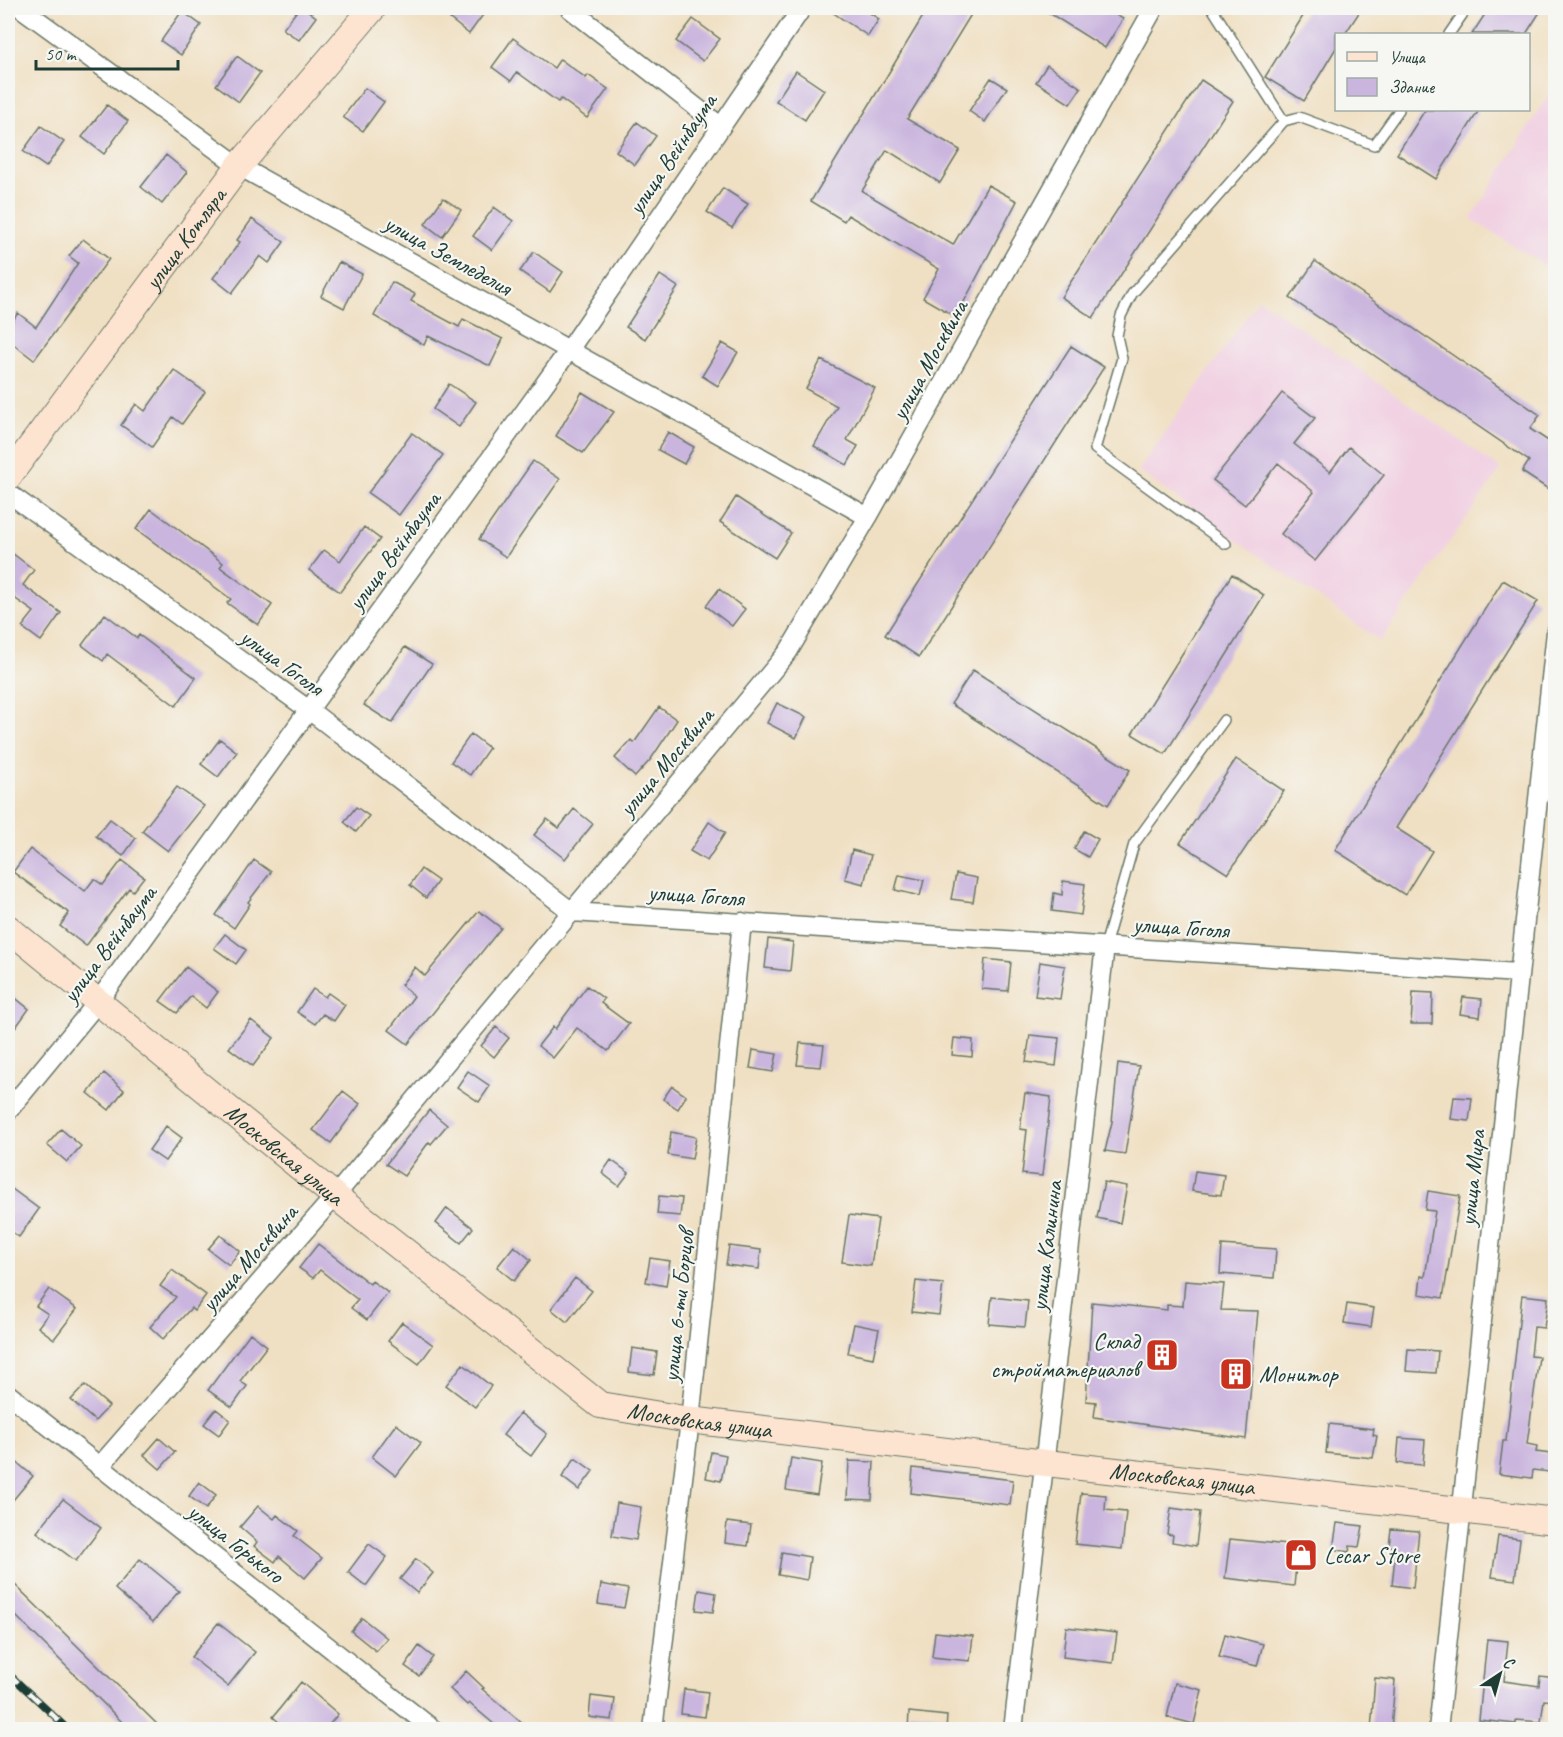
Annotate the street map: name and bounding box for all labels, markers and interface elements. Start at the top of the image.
scale bar [36,33,178,71]
legend [1335,33,1530,111]
text: 50 m [45,43,78,65]
text: Улица [1389,46,1426,68]
text: Здание [1389,76,1435,98]
street label: улица Вейнбаума [619,86,725,222]
street label: улица Котляра [136,180,234,297]
street label: улица Земледелия [377,207,518,303]
street label: улица Москвина [883,293,975,427]
street label: улица Вейнбаума [340,484,448,618]
street label: улица Гоголя [233,620,331,703]
street label: улица Москвина [611,700,722,824]
street label: улица Гоголя [645,877,747,913]
street label: улица Вейнбаума [54,878,164,1010]
street label: улица Гоголя [1130,909,1232,945]
street label: Московская улица [218,1097,351,1213]
street label: улица Мира [1452,1127,1492,1230]
street label: улица Калинина [1023,1178,1069,1315]
street label: улица Москвина [193,1196,305,1319]
street label: улица 6-ти Борцов [655,1223,701,1385]
place label: Склад стройматериалов [991,1326,1143,1384]
building icon: Склад стройматериалов [1144,1337,1180,1373]
building icon: Монитор [1218,1356,1254,1392]
place label: Монитор [1259,1359,1339,1389]
street label: Московская улица [625,1395,775,1445]
street label: Московская улица [1108,1455,1257,1502]
street label: улица Горького [180,1495,291,1591]
shop icon: Lecar Store [1283,1537,1319,1573]
place label: Lecar Store [1324,1540,1421,1570]
north arrow [1470,1644,1530,1704]
text: С [1499,1652,1519,1674]

